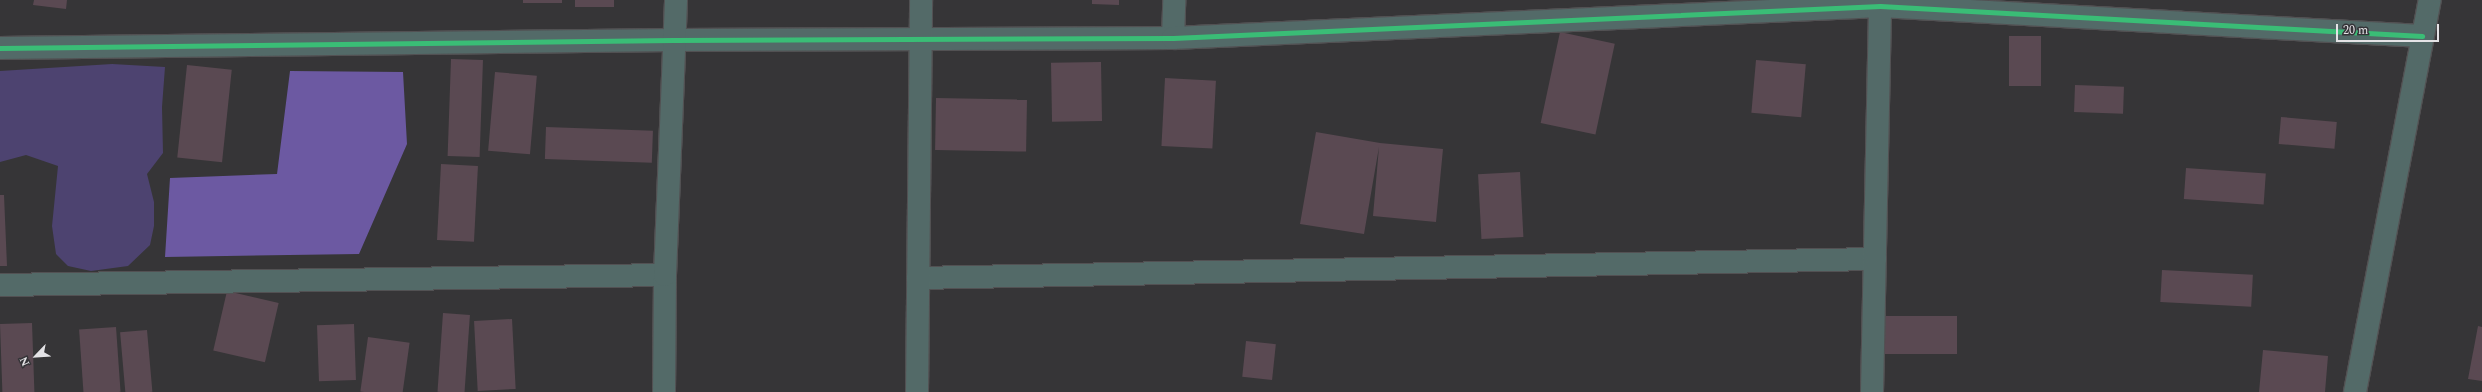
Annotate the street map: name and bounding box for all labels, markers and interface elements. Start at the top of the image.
scale bar [2338,16,2441,42]
text: 20 m [2343,21,2368,40]
north arrow [16,336,56,376]
text: N [15,354,34,369]

